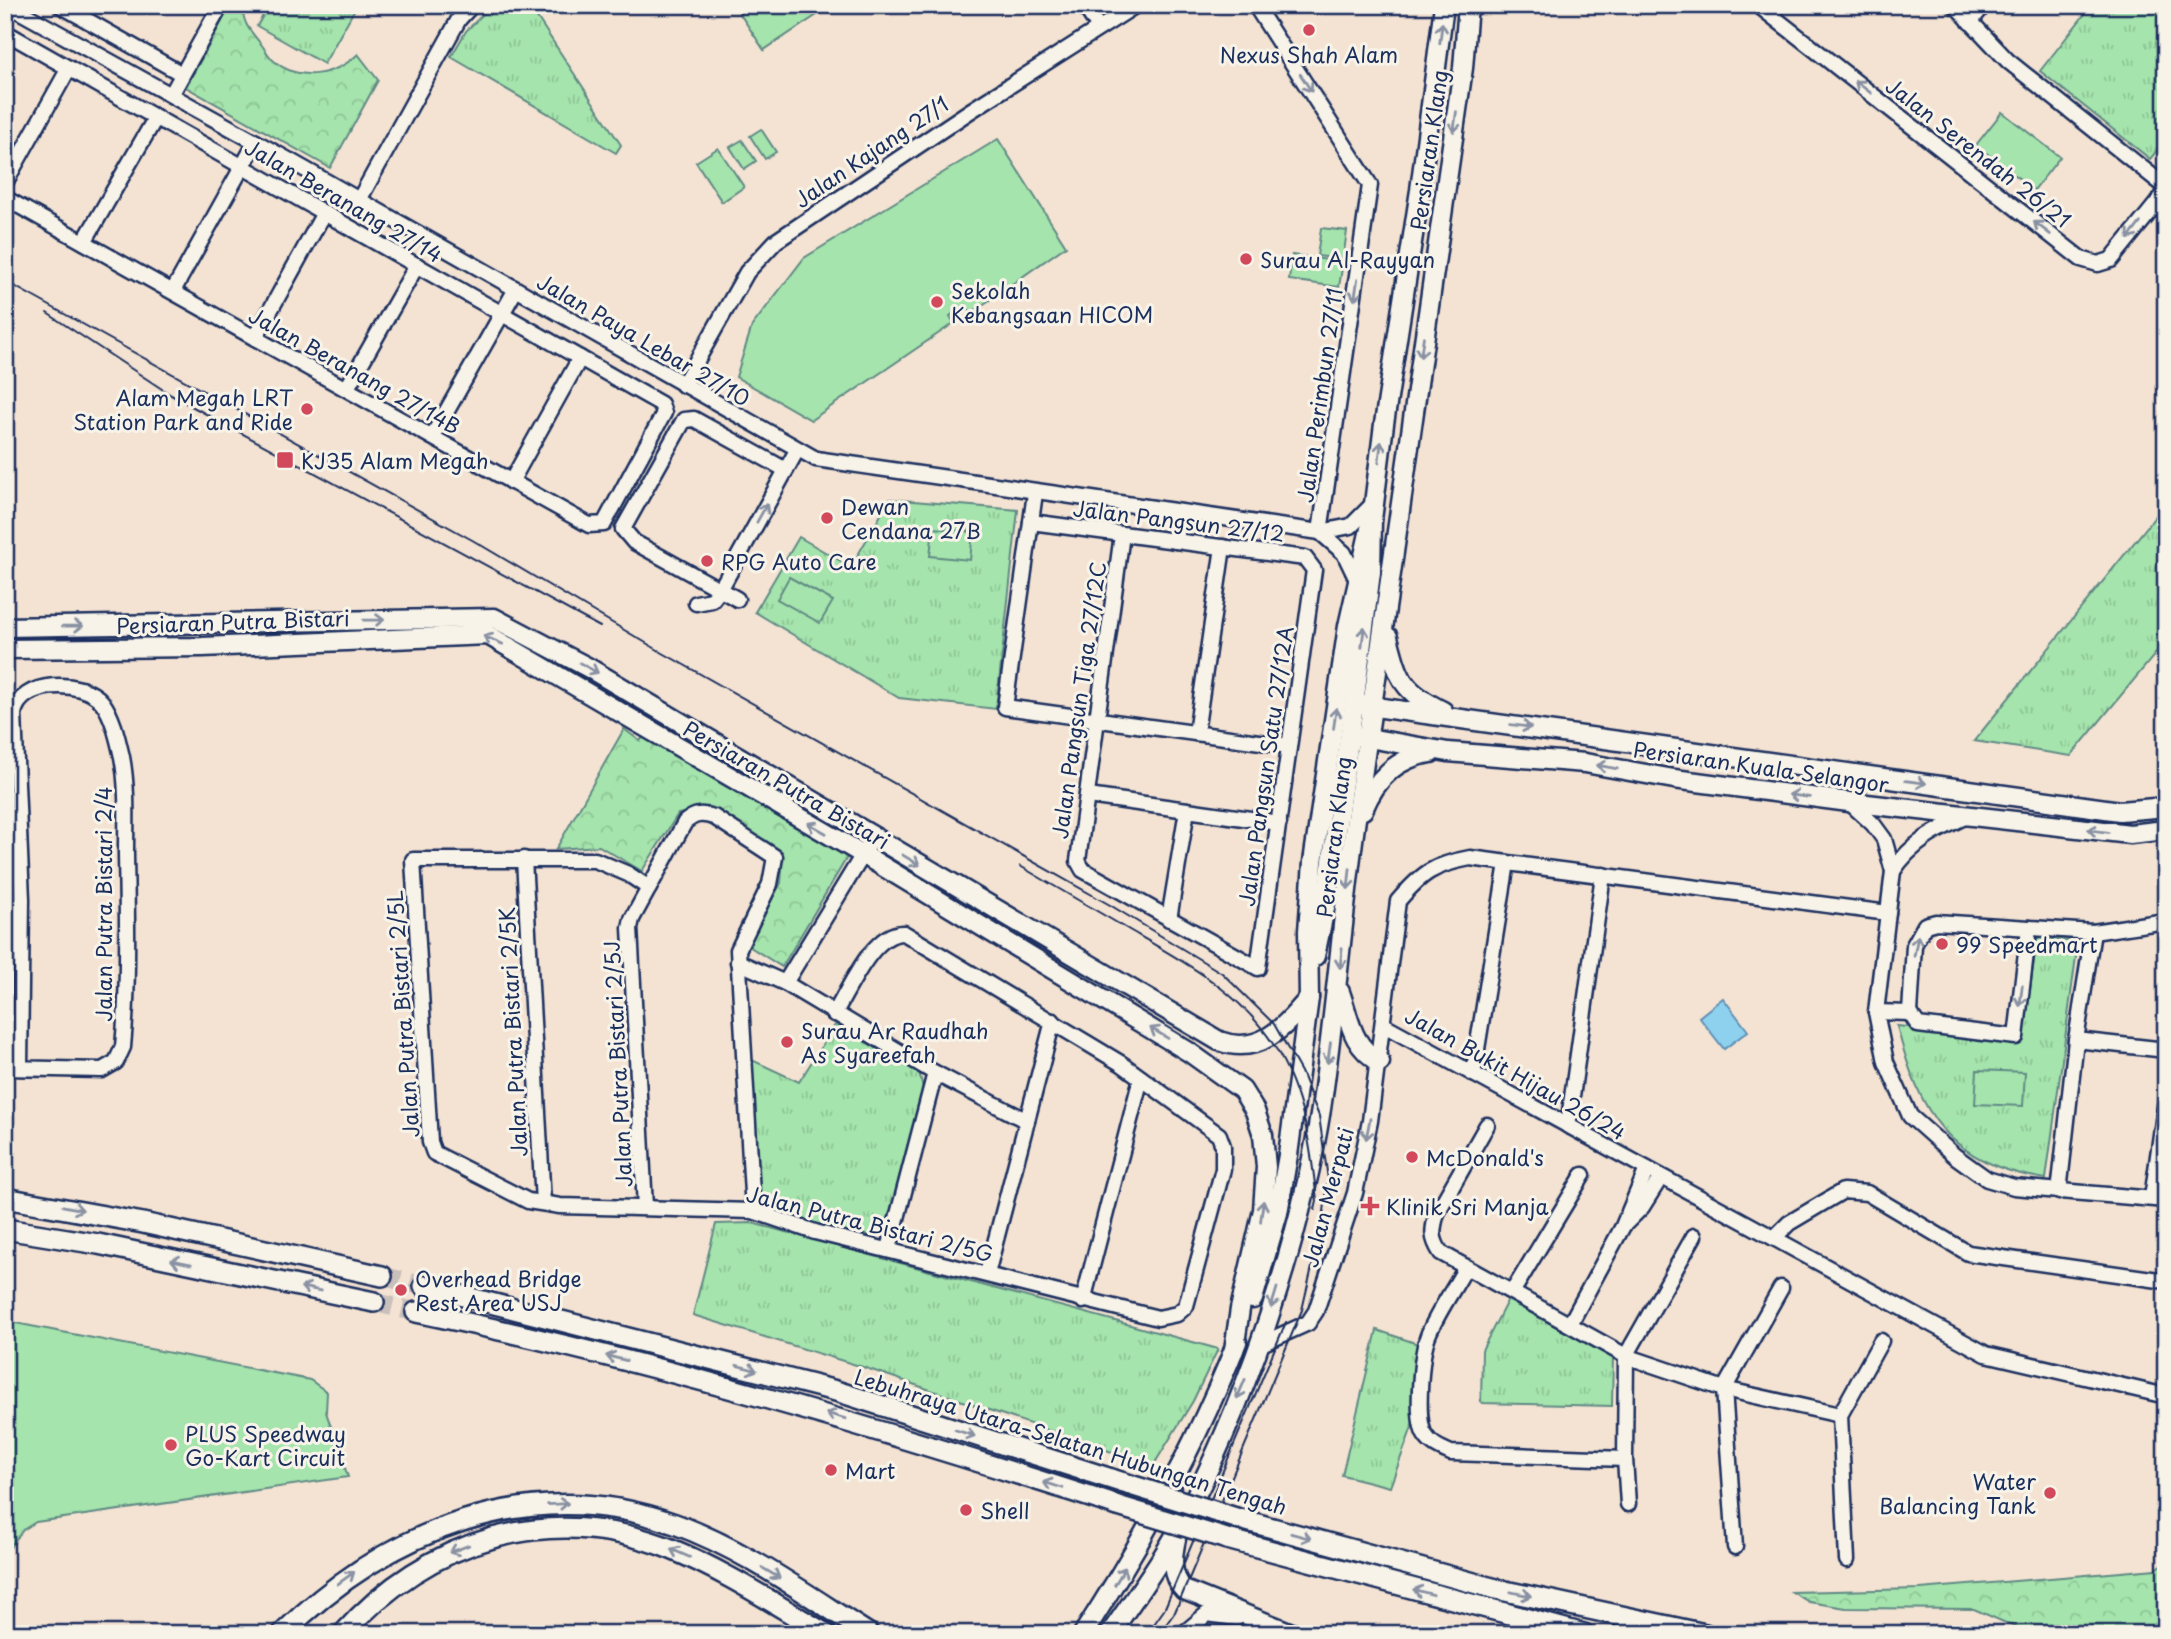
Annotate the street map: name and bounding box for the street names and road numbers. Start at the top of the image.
street label: Persiaran Klang [1401,68,1455,232]
street label: Jalan Serendah 26/21 [1879,69,2079,235]
street label: Jalan Kajang 27/1 [787,87,955,215]
street label: Jalan Beranang 27/14 [239,130,449,270]
street label: Jalan Paya Lebar 27/10 [531,265,757,413]
street label: Jalan Perimbun 27/11 [1288,286,1350,504]
street label: Jalan Beranang 27/14B [243,298,467,442]
street label: Jalan Pangsun 27/12 [1071,491,1287,549]
street label: Jalan Pangsun Tiga 27/12C [1043,559,1113,841]
street label: Persiaran Putra Bistari [116,601,350,641]
street label: Jalan Pangsun Satu 27/12A [1229,624,1301,908]
street label: Persiaran Putra Bistari [678,712,896,856]
street label: Persiaran Kuala Selangor [1631,732,1891,800]
street label: Persiaran Klang [1307,755,1359,919]
street label: Jalan Putra Bistari 2/4 [87,786,119,1022]
street label: Jalan Putra Bistari 2/5L [377,889,427,1139]
street label: Jalan Putra Bistari 2/5K [489,906,535,1158]
street label: Jalan Putra Bistari 2/5J [595,940,639,1188]
street label: Jalan Bukit Hijau 26/24 [1400,999,1632,1147]
street label: Jalan Merpati [1293,1124,1361,1270]
street label: Jalan Putra Bistari 2/5G [743,1177,997,1269]
street label: Lebuhraya Utara–Selatan Hubungan Tengah [851,1360,1291,1522]

